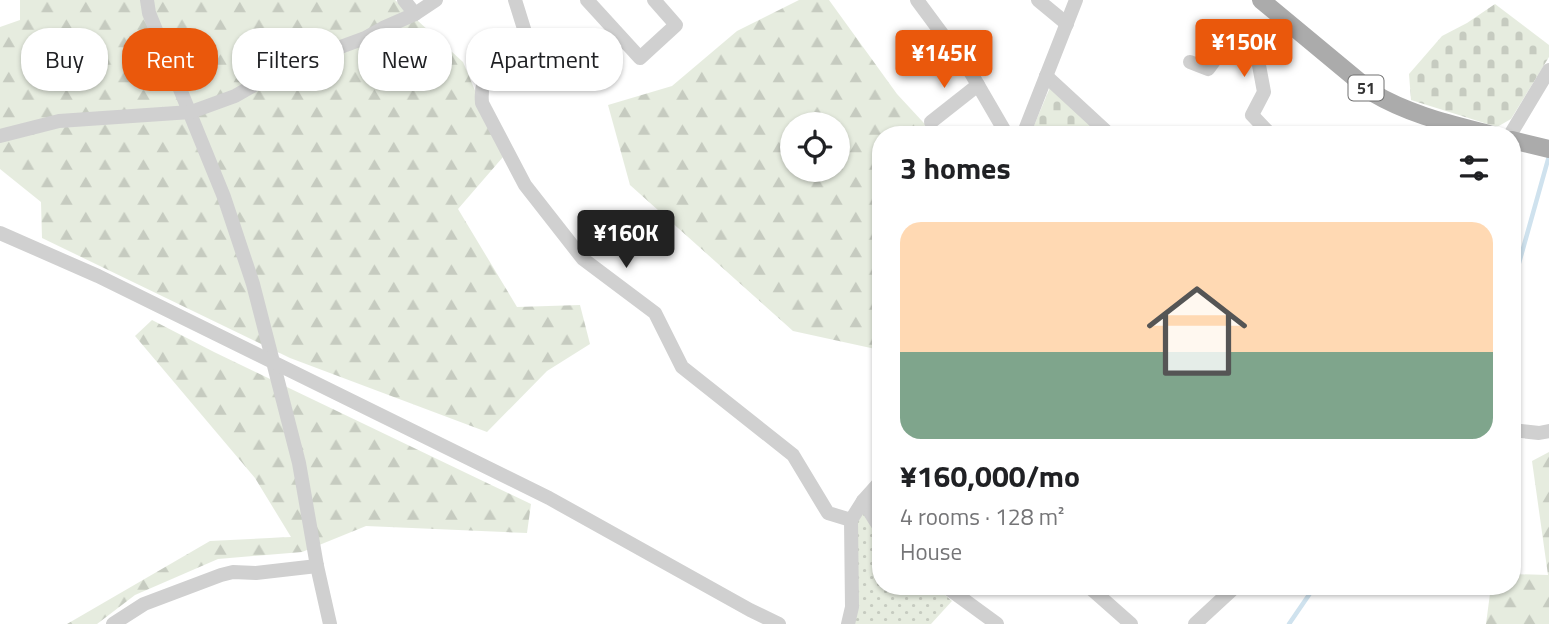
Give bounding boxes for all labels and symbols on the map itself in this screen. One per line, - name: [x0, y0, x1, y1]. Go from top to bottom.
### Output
- pin: ¥150K: [1195, 20, 1293, 79]
- pin: ¥145K: [895, 31, 993, 90]
- road number: 51: [1348, 76, 1384, 100]
- pin: ¥160K: [577, 210, 675, 270]

